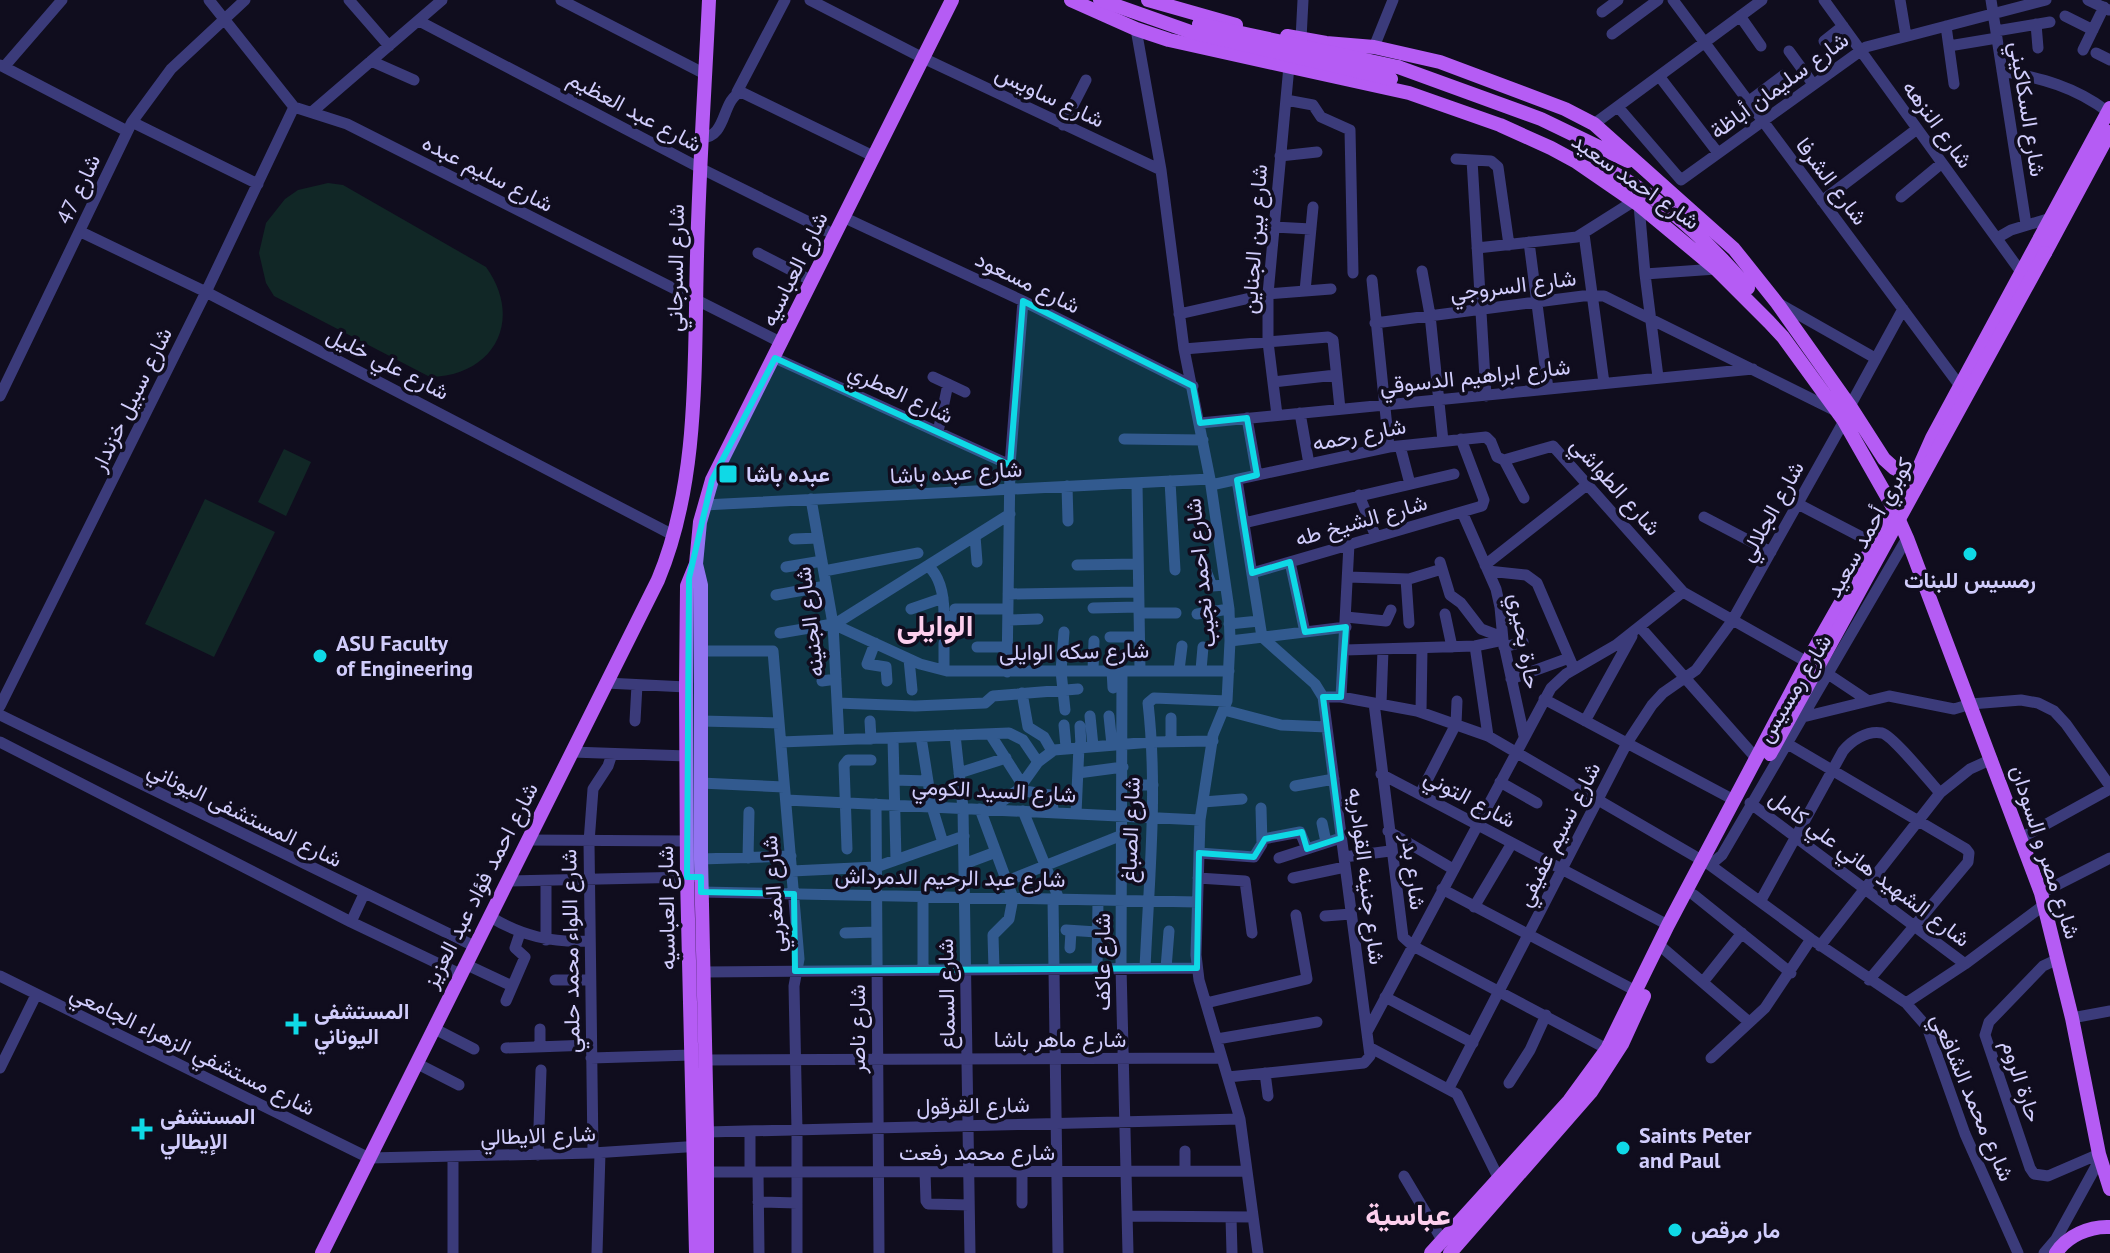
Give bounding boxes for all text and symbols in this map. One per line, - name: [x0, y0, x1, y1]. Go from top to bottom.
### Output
- street label: شارع سليمان أباظة: [1704, 25, 1854, 146]
- street label: شارع السكاكيني: [1999, 39, 2053, 179]
- street label: شارع ساويس: [991, 59, 1109, 134]
- street label: شارع عبد العظيم: [563, 64, 707, 159]
- street label: شارع النزهه: [1896, 74, 1979, 174]
- street label: شارع احمد سعيد: [1566, 127, 1705, 236]
- street label: شارع سليم عبده: [417, 128, 558, 219]
- street label: شارع الشرفا: [1789, 131, 1874, 231]
- street label: شارع 47: [50, 150, 107, 229]
- street label: شارع بين الجناين: [1235, 163, 1274, 315]
- street label: شارع السرجاني: [660, 204, 695, 332]
- street label: شارع العباسيه: [754, 207, 835, 331]
- street label: شارع مسعود: [970, 245, 1085, 320]
- street label: شارع السروجي: [1448, 263, 1578, 312]
- street label: شارع علي خليل: [320, 320, 454, 410]
- street label: شارع سبيل خزندار: [84, 322, 179, 477]
- street label: شارع ابراهيم الدسوقي: [1378, 352, 1572, 405]
- street label: شارع العطري: [842, 356, 958, 434]
- street label: شارع رحمه: [1310, 411, 1408, 458]
- street label: شارع الطواشي: [1561, 431, 1668, 544]
- street label: كوبري أحمد سعيد: [1819, 452, 1923, 604]
- street label: شارع عبده باشا: [889, 455, 1023, 490]
- street label: شارع الجلالي: [1732, 456, 1814, 569]
- place label: عبده باشا: [746, 460, 830, 488]
- marker: عبده باشا: [717, 463, 739, 485]
- street label: شارع الشيخ طه: [1292, 488, 1431, 553]
- street label: شارع احمد نجيب: [1178, 497, 1223, 649]
- marker: رمسيس للبنات: [1961, 545, 1979, 563]
- street label: شارع الجنينه: [788, 565, 831, 679]
- place label: رمسيس للبنات: [1904, 566, 2036, 594]
- street label: حارة بحيري: [1498, 591, 1547, 692]
- district label: الوايلى: [896, 605, 974, 644]
- place label: ASU Faculty of Engineering: [336, 629, 473, 682]
- street label: شارع رمسيس: [1751, 629, 1838, 748]
- street label: شارع سكه الوايلى: [999, 636, 1149, 667]
- marker: ASU Faculty of Engineering: [311, 647, 329, 665]
- street label: شارع المستشفى اليوناني: [141, 755, 347, 878]
- street label: شارع نسيم عفيفي: [1510, 757, 1611, 913]
- street label: شارع التوني: [1417, 762, 1521, 838]
- street label: شارع مصر و السودان: [2004, 762, 2087, 943]
- street label: شارع السيد الكومي: [911, 772, 1077, 813]
- street label: شارع الصباغ: [1114, 776, 1147, 884]
- street label: شارع احمد فؤاد عبد العزيز: [416, 778, 545, 994]
- street label: شارع الشهيد هاني علي كامل: [1761, 783, 1976, 957]
- street label: شارع جنينه القوادريه: [1341, 786, 1392, 966]
- street label: شارع بدر: [1394, 832, 1433, 911]
- street label: شارع المغربي: [755, 834, 796, 954]
- street label: شارع العباسيه: [651, 846, 682, 970]
- street label: شارع اللواء محمد حلمي: [554, 849, 591, 1053]
- street label: شارع عبد الرحيم الدمرداش: [834, 861, 1066, 894]
- street label: شارع عاكف: [1088, 913, 1117, 1011]
- street label: شارع السماع: [931, 938, 962, 1050]
- street label: شارع مستشفي الزهراء الجامعي: [64, 978, 320, 1126]
- street label: شارع ناصر: [843, 984, 872, 1075]
- place label: المستشفى اليوناني: [314, 997, 409, 1055]
- street label: شارع محمد الشافعي: [1920, 1009, 2021, 1187]
- marker: المستشفى اليوناني: [285, 1013, 307, 1035]
- street label: شارع ماهر باشا: [994, 1025, 1126, 1054]
- street label: حارة الروم: [1995, 1036, 2048, 1126]
- street label: شارع القرقول: [916, 1090, 1030, 1121]
- place label: المستشفى الإيطالي: [160, 1102, 255, 1160]
- marker: المستشفى الإيطالي: [131, 1118, 153, 1140]
- street label: شارع الايطالي: [480, 1119, 597, 1156]
- place label: Saints Peter and Paul: [1639, 1121, 1752, 1174]
- street label: شارع محمد رفعت: [899, 1138, 1055, 1167]
- marker: Saints Peter and Paul: [1614, 1139, 1632, 1157]
- district label: عباسية: [1365, 1194, 1451, 1233]
- place label: مار مرقص: [1691, 1216, 1780, 1244]
- marker: مار مرقص: [1666, 1221, 1684, 1239]

